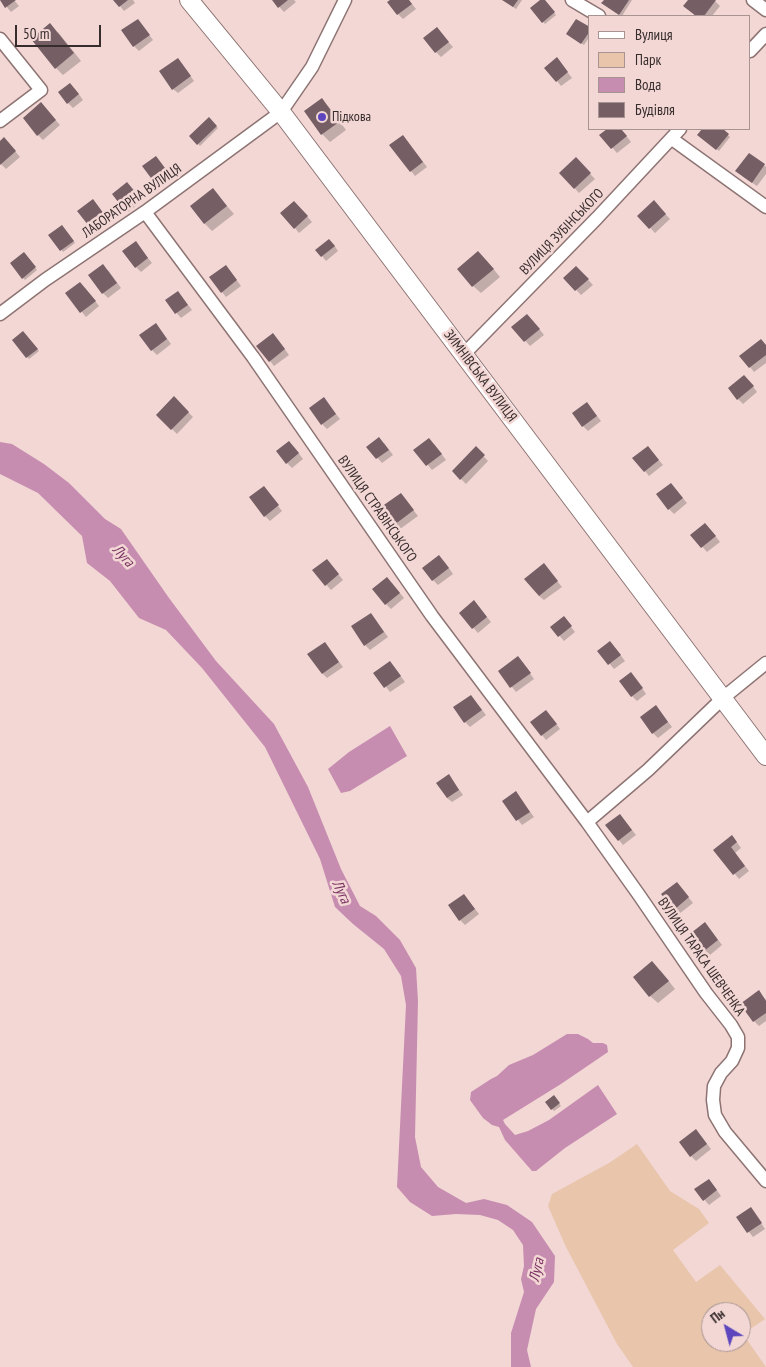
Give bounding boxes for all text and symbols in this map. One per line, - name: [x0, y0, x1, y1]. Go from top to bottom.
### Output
- scale bar: [18, 15, 104, 47]
- legend: [588, 15, 751, 130]
- text: 50 m: [23, 24, 49, 43]
- text: Вулиця: [635, 25, 673, 44]
- text: Парк: [635, 50, 661, 69]
- text: Вода: [635, 75, 661, 94]
- text: Будівля: [635, 100, 675, 119]
- place label: Підкова: [332, 109, 371, 125]
- marker: Підкова: [316, 111, 328, 123]
- street label: ЛАБОРАТОРНА ВУЛИЦЯ: [79, 160, 185, 242]
- street label: ВУЛИЦЯ ЗУБІНСЬКОГО: [517, 185, 607, 279]
- street label: ЗИМНІВСЬКА ВУЛИЦЯ: [440, 327, 520, 425]
- street label: ВУЛИЦЯ СТРАВІНСЬКОГО: [334, 453, 420, 565]
- water label: Луга: [108, 541, 138, 571]
- water label: Луга: [328, 877, 354, 907]
- street label: ВУЛИЦЯ ТАРАСА ШЕВЧЕНКА: [654, 895, 748, 1019]
- water label: Луга: [526, 1256, 548, 1284]
- north arrow: [701, 1302, 751, 1352]
- text: Пн: [707, 1305, 728, 1327]

